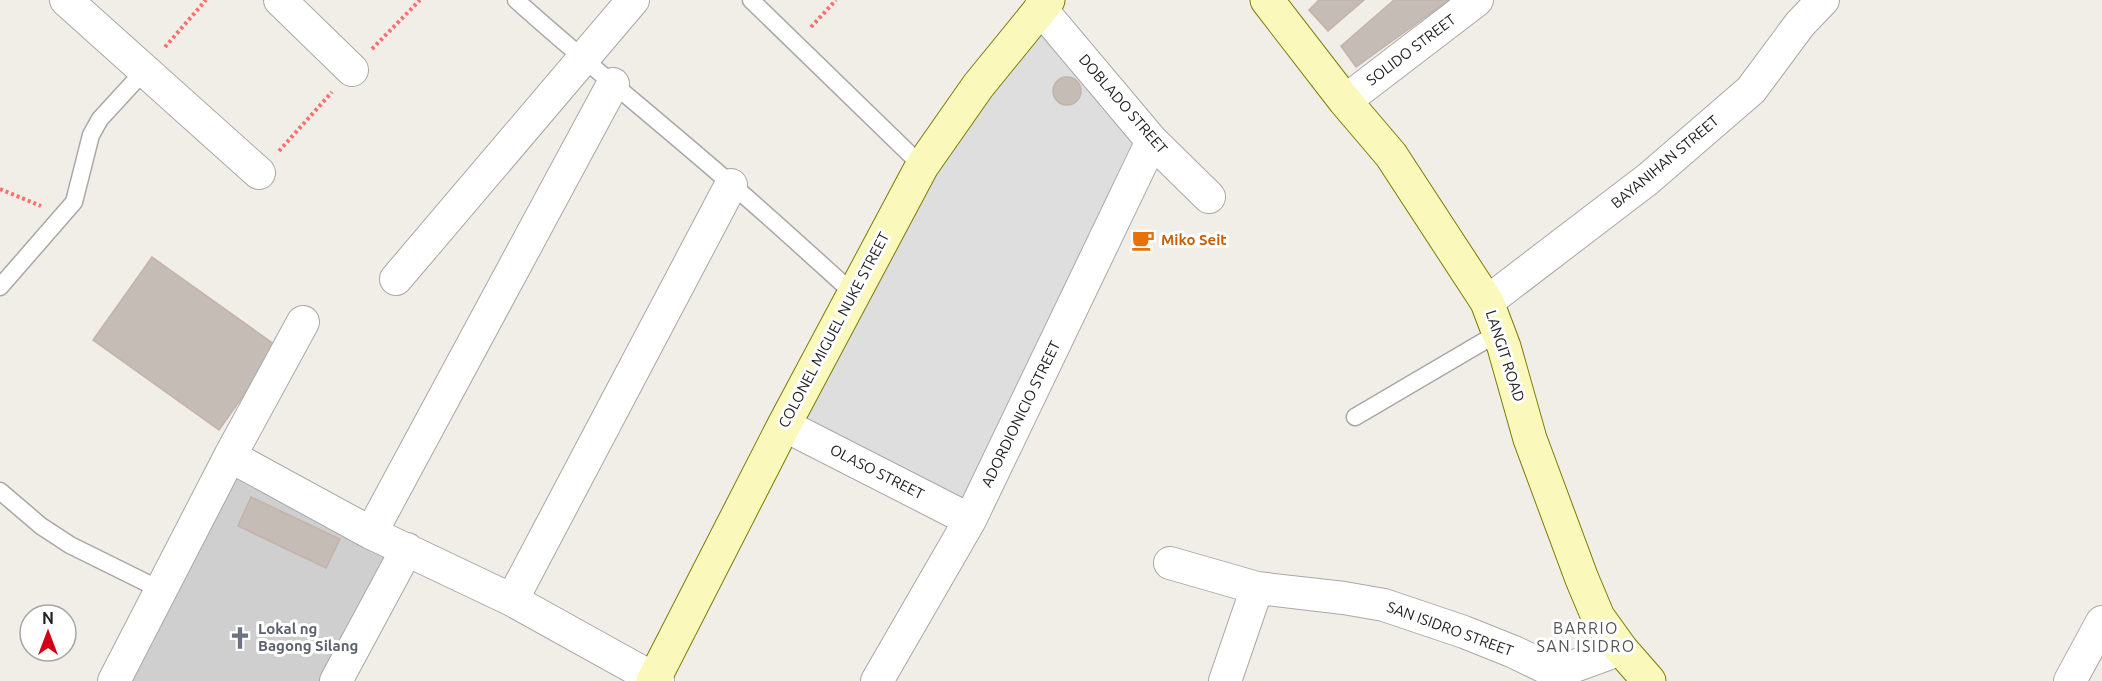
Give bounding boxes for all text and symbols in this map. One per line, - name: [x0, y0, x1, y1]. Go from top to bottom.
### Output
- street label: SOLIDO STREET: [1363, 10, 1459, 89]
- street label: DOBLADO STREET: [1076, 51, 1172, 157]
- street label: BAYANIHAN STREET: [1607, 111, 1722, 212]
- cafe icon: Miko Seit: [1130, 227, 1156, 253]
- street label: COLONEL MIGUEL NUKE STREET: [775, 229, 893, 430]
- place label: Miko Seit: [1161, 231, 1227, 248]
- street label: LANGIT ROAD: [1483, 308, 1528, 404]
- street label: ADORDIONICIO STREET: [978, 337, 1064, 490]
- street label: OLASO STREET: [827, 441, 928, 503]
- street label: SAN ISIDRO STREET: [1385, 598, 1516, 659]
- north arrow: [18, 603, 78, 663]
- text: N: [42, 609, 54, 627]
- district label: BARRIO SAN ISIDRO: [1536, 619, 1636, 655]
- place label: Lokal ng Bagong Silang: [258, 620, 358, 654]
- church icon: Lokal ng Bagong Silang: [227, 625, 253, 651]

